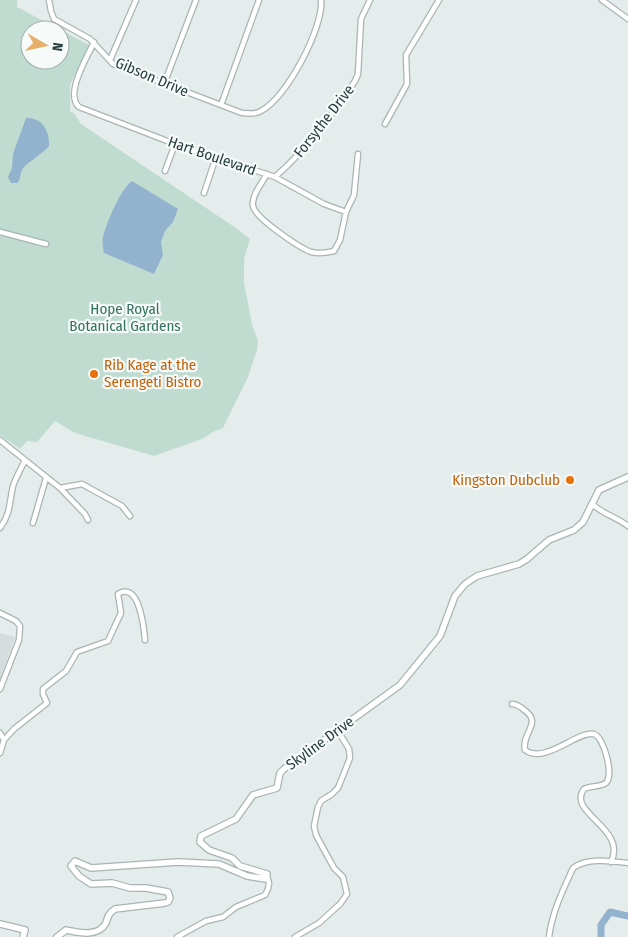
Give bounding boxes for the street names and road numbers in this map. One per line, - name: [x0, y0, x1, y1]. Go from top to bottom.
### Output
- street label: Gibson Drive: [113, 54, 191, 100]
- street label: Forsythe Drive: [290, 81, 358, 161]
- street label: Hart Boulevard: [166, 133, 258, 179]
- street label: Skyline Drive: [283, 712, 357, 774]

